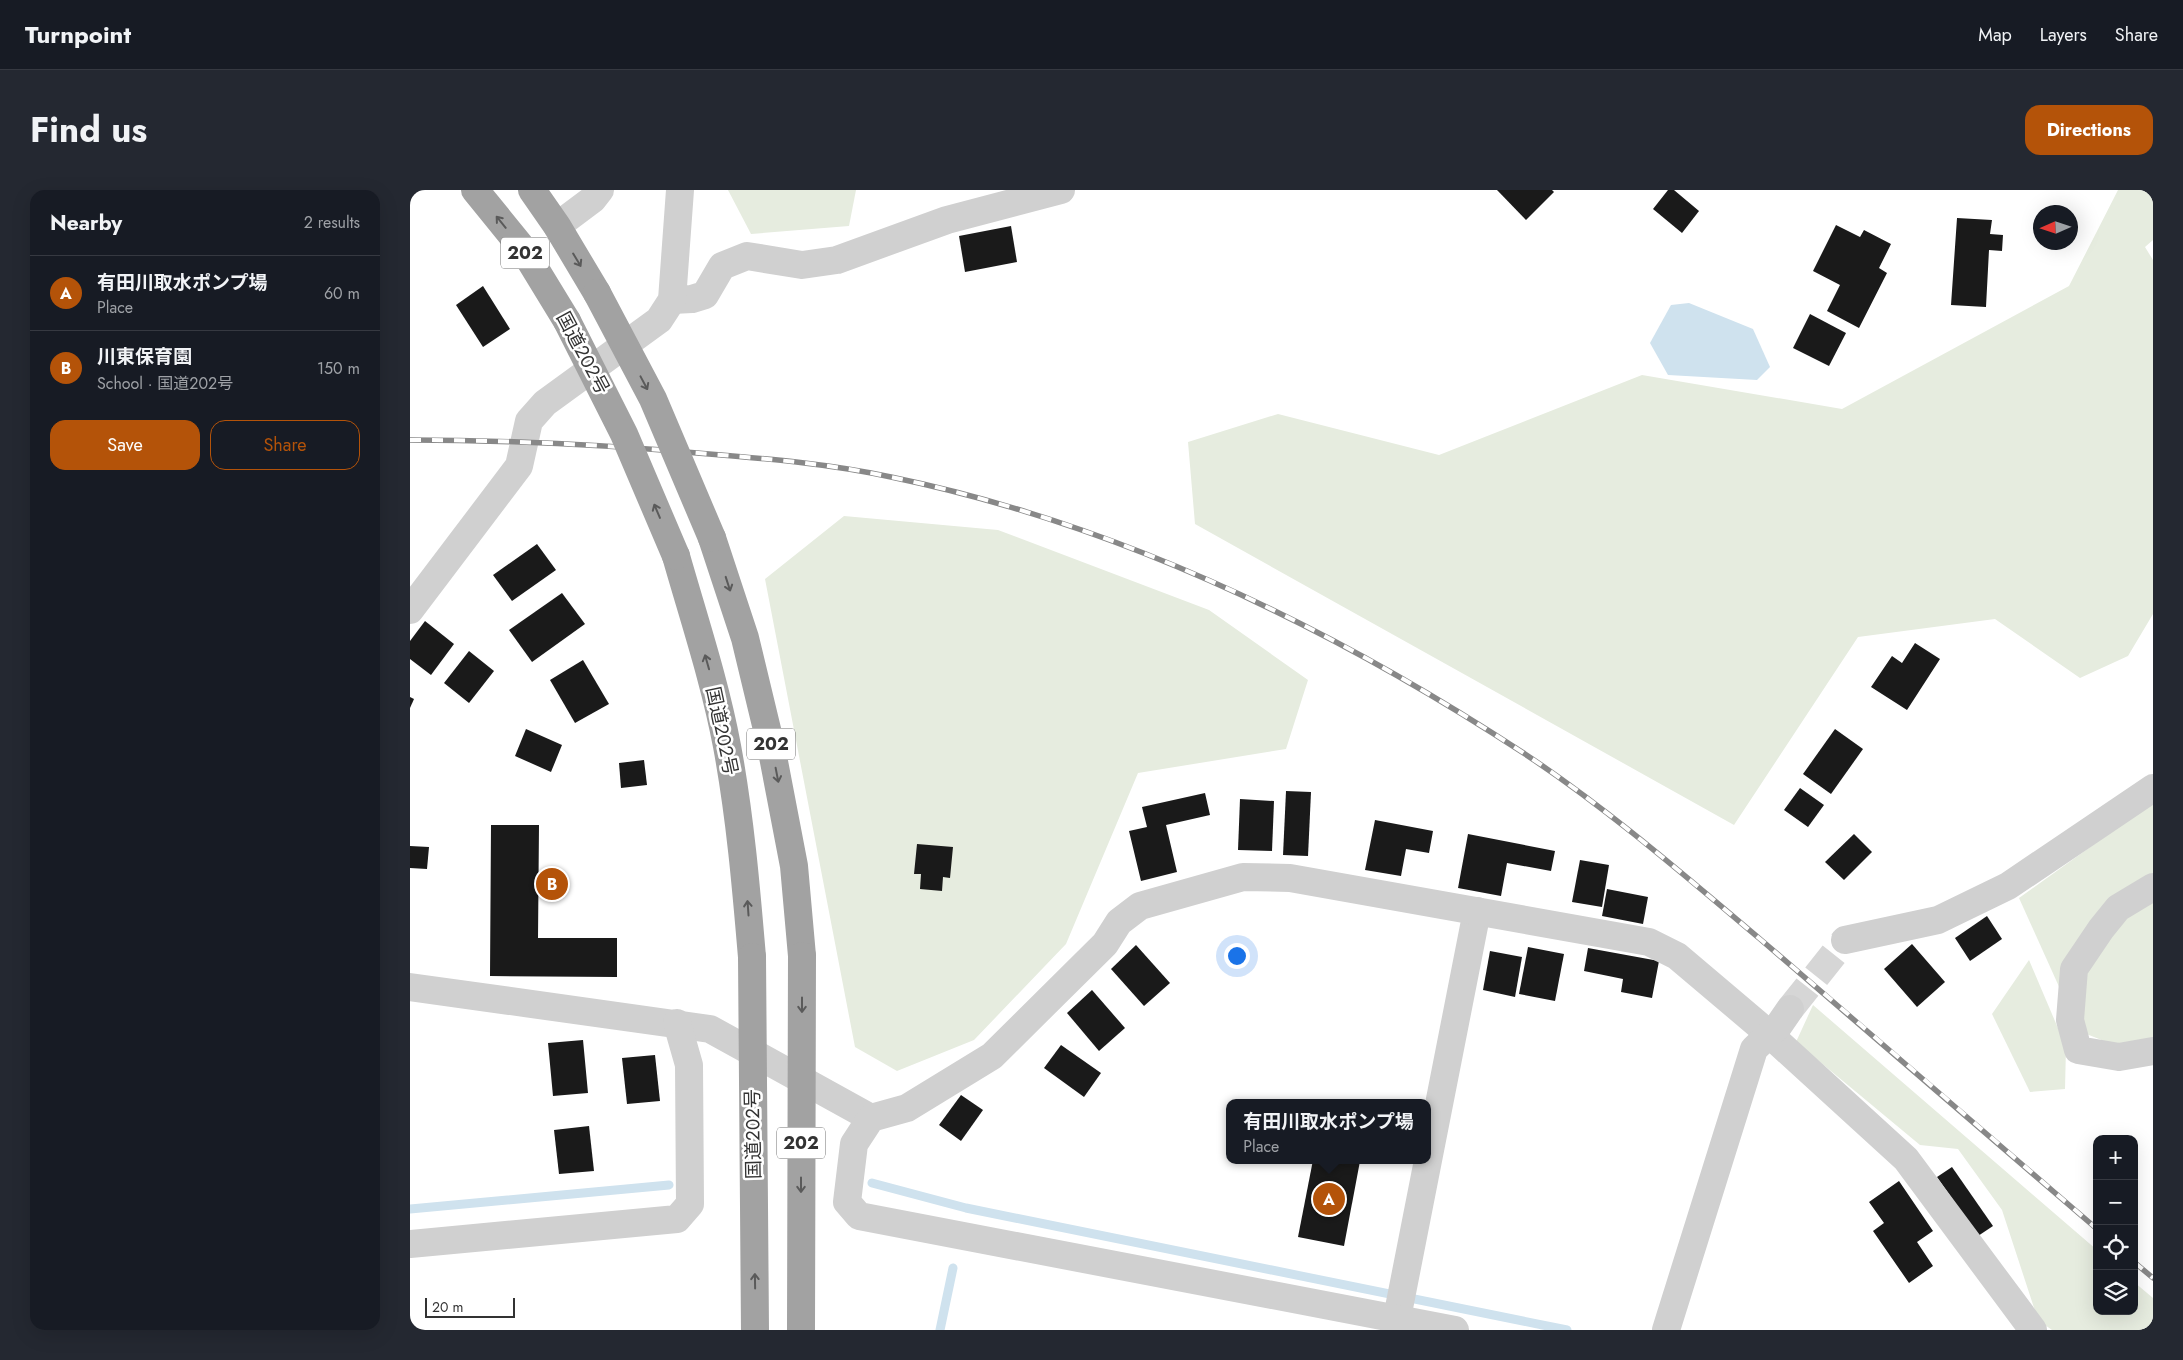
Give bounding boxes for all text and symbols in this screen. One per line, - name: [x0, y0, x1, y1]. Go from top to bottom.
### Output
- text: Turnpoint: [25, 17, 131, 52]
- text: Map: [1978, 22, 2012, 48]
- text: Layers: [2040, 22, 2087, 48]
- text: Share: [2115, 22, 2158, 48]
- text: Find us: [30, 105, 147, 155]
- button: Directions: [2025, 105, 2153, 155]
- north arrow: [2033, 205, 2078, 250]
- text: Nearby: [50, 208, 122, 238]
- text: 2 results: [304, 211, 360, 234]
- one-way arrow: [496, 216, 507, 229]
- road number: 202: [501, 238, 549, 268]
- one-way arrow: [572, 253, 582, 267]
- text: 有田川取水ポンプ場: [97, 269, 267, 296]
- text: A: [60, 282, 72, 305]
- text: 60 m: [324, 282, 360, 305]
- text: Place: [97, 296, 133, 319]
- street label: 国道202号: [550, 307, 616, 399]
- text: 川東保育園: [97, 343, 192, 370]
- text: B: [61, 357, 71, 380]
- text: 150 m: [317, 357, 360, 380]
- text: School · 国道202号: [97, 372, 233, 395]
- one-way arrow: [639, 375, 649, 390]
- button: Save: [50, 420, 200, 470]
- button: Share: [210, 420, 360, 470]
- one-way arrow: [651, 504, 661, 519]
- one-way arrow: [723, 576, 733, 592]
- one-way arrow: [701, 655, 711, 671]
- street label: 国道202号: [699, 684, 745, 778]
- road number: 202: [747, 728, 795, 760]
- one-way arrow: [772, 767, 782, 783]
- pin: B: [536, 865, 568, 903]
- one-way arrow: [743, 901, 753, 917]
- your location: [1224, 943, 1250, 969]
- one-way arrow: [797, 996, 807, 1012]
- street label: 国道202号: [739, 1089, 767, 1179]
- popup: [1226, 1099, 1431, 1164]
- text: 有田川取水ポンプ場: [1243, 1108, 1414, 1135]
- road number: 202: [777, 1128, 825, 1158]
- text: Place: [1243, 1135, 1279, 1158]
- map controls: [2093, 1135, 2138, 1315]
- button: +: [2093, 1135, 2138, 1180]
- one-way arrow: [796, 1176, 806, 1192]
- pin: A: [1313, 1180, 1345, 1218]
- button: −: [2093, 1180, 2138, 1225]
- button: locate: [2093, 1225, 2138, 1270]
- button: layers: [2093, 1270, 2138, 1315]
- one-way arrow: [750, 1274, 760, 1290]
- scale bar: [425, 1295, 515, 1318]
- text: 20 m: [432, 1297, 464, 1317]

